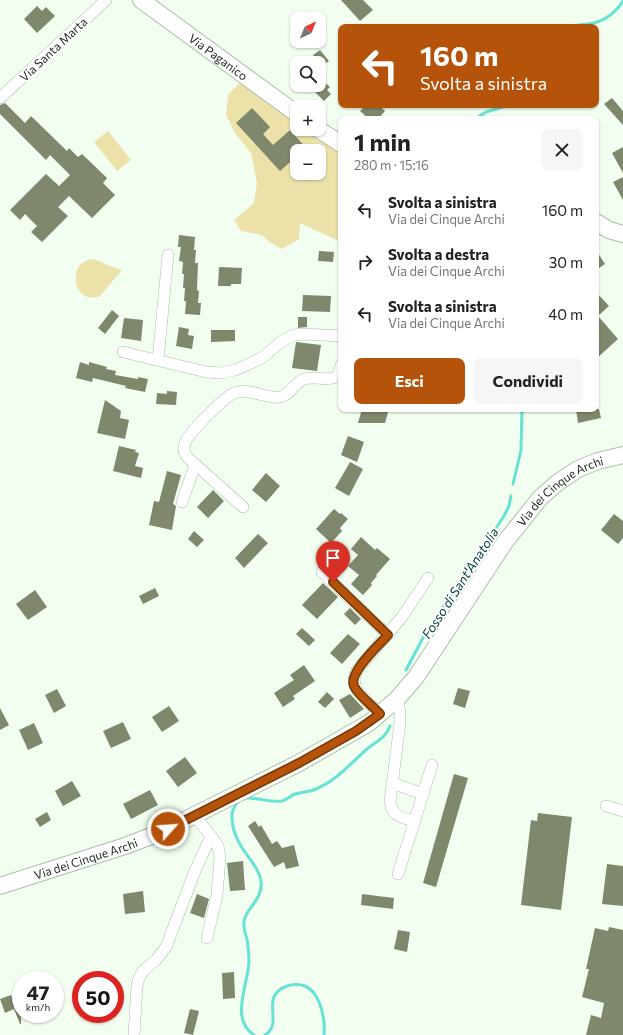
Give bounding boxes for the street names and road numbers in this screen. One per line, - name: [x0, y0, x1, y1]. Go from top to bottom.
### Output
- street label: Via Santa Marta: [16, 14, 90, 84]
- street label: Via Paganico: [186, 30, 251, 83]
- street label: Via dei Cinque Archi: [514, 453, 604, 529]
- street label: Via dei Cinque Archi: [32, 835, 139, 882]

